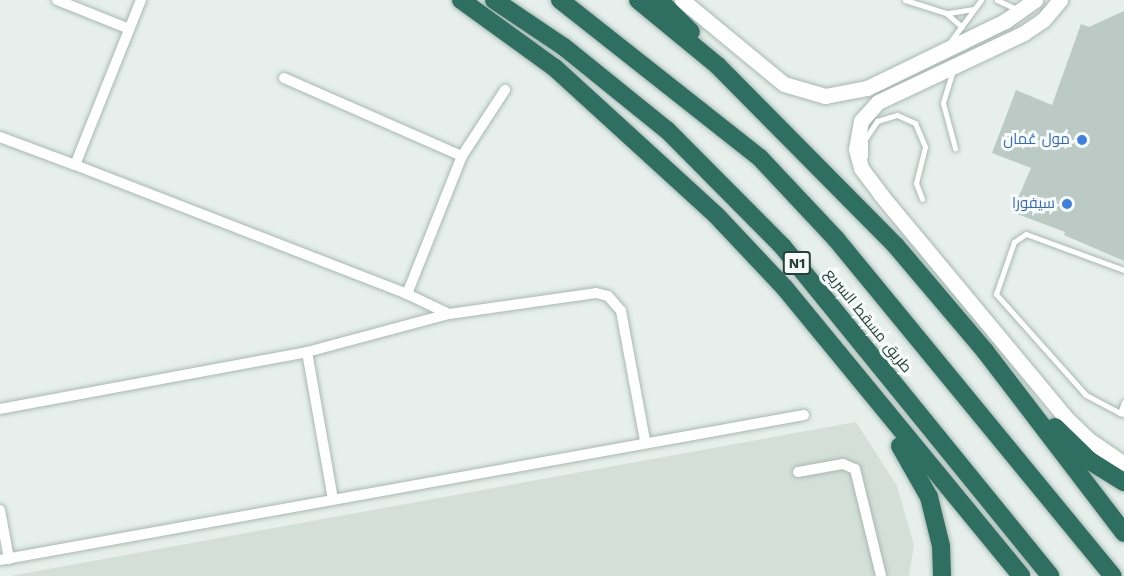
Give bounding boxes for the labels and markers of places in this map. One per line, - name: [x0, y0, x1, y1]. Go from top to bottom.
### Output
- place label: مول عُمان: [1003, 131, 1070, 149]
- marker: مول عُمان: [1075, 133, 1089, 147]
- place label: سيفورا: [1012, 195, 1055, 213]
- marker: سيفورا: [1060, 197, 1074, 211]

